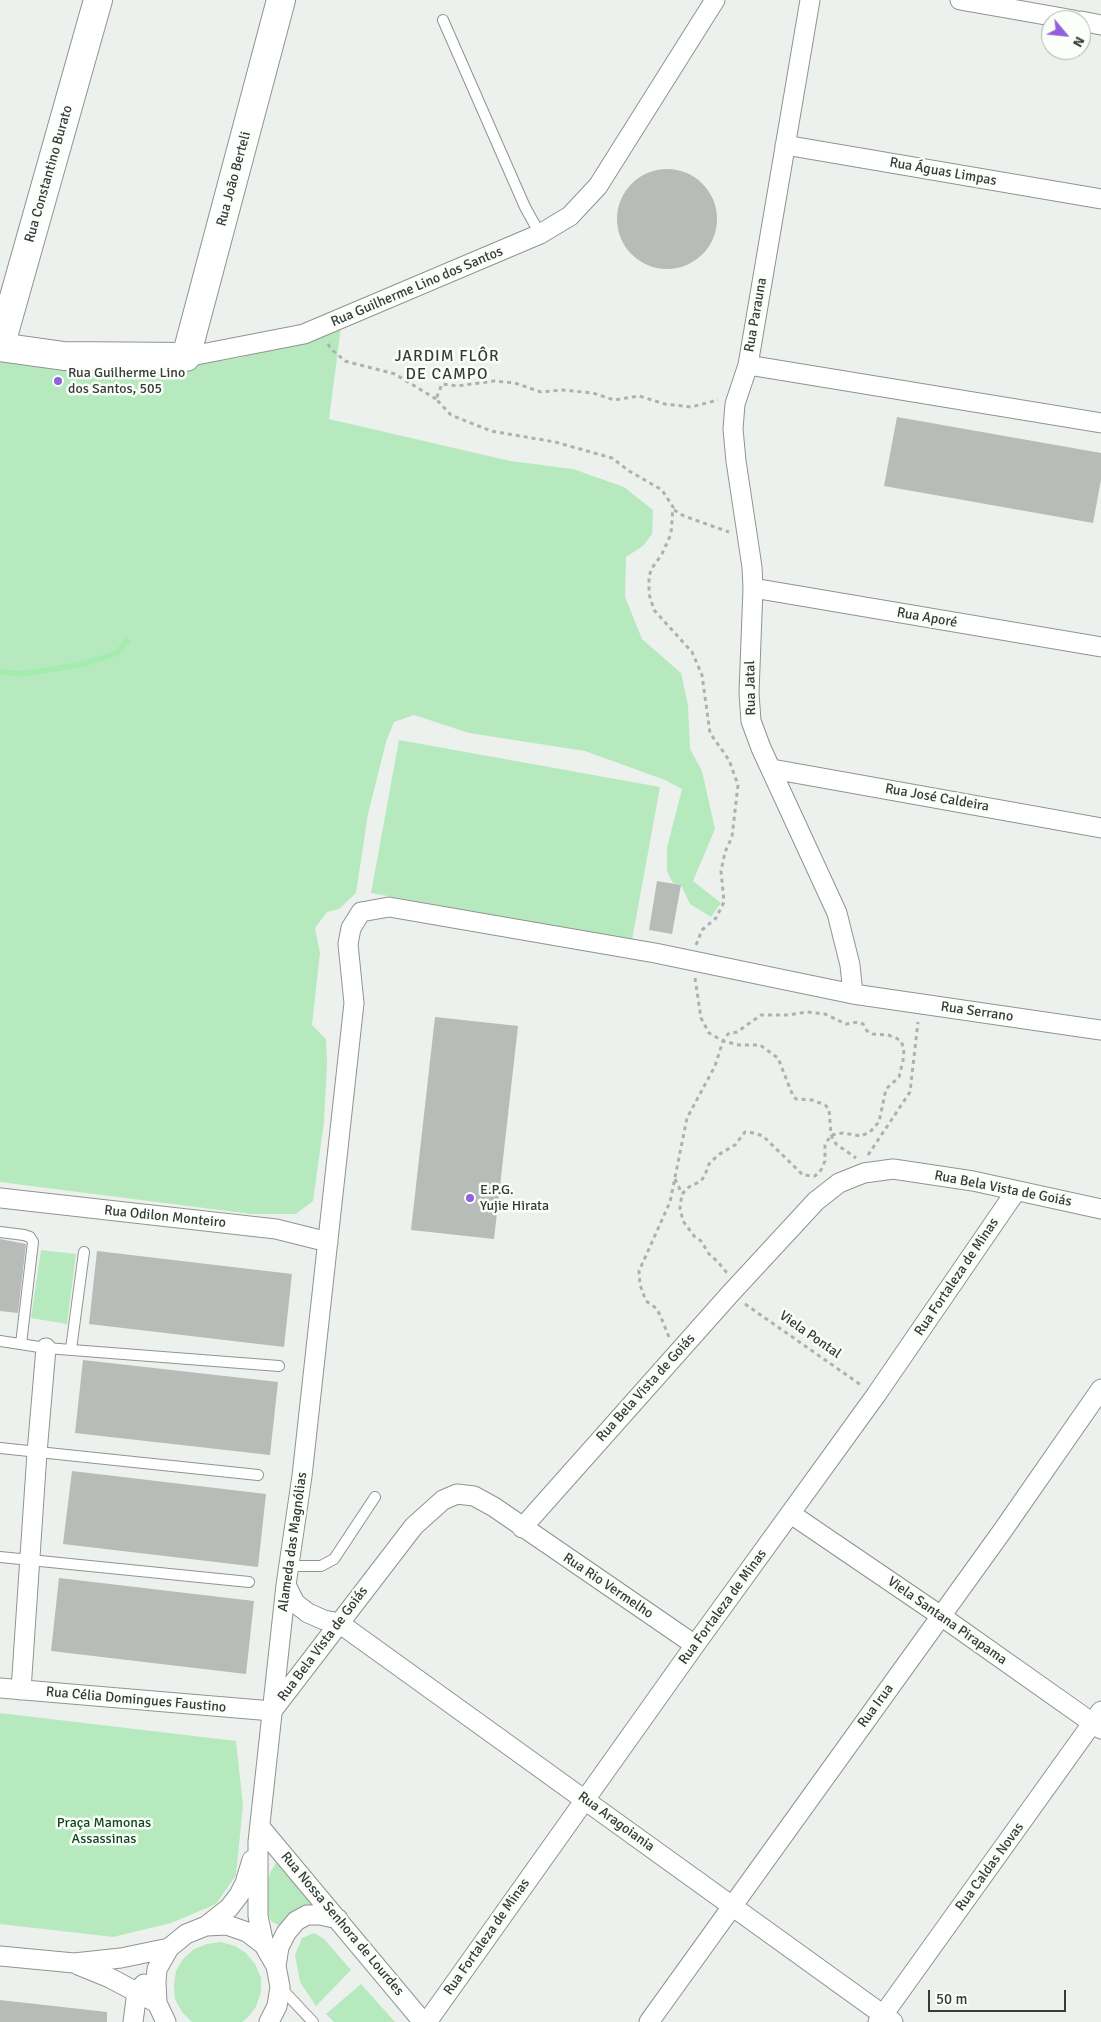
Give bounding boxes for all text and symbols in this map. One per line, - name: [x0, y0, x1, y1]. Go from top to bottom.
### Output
- north arrow: [1041, 10, 1091, 60]
- text: N: [1069, 34, 1089, 50]
- street label: Rua Constantino Burato: [21, 103, 77, 245]
- street label: Rua João Berteli: [213, 130, 255, 228]
- street label: Rua Águas Limpas: [888, 154, 998, 190]
- street label: Rua Guilherme Lino dos Santos: [329, 243, 505, 331]
- street label: Rua Parauna: [741, 277, 771, 353]
- district label: JARDIM FLÔR DE CAMPO: [393, 347, 501, 385]
- place label: Rua Guilherme Lino dos Santos, 505: [68, 365, 185, 398]
- marker: Rua Guilherme Lino dos Santos, 505: [52, 375, 64, 387]
- street label: Rua Aporé: [895, 604, 959, 632]
- street label: Rua Jatal: [742, 660, 760, 716]
- street label: Rua José Caldeira: [884, 781, 990, 815]
- street label: Rua Serrano: [940, 999, 1014, 1025]
- street label: Rua Bela Vista de Goiás: [933, 1167, 1073, 1211]
- place label: E.P.G. Yujie Hirata: [480, 1182, 549, 1214]
- marker: E.P.G. Yujie Hirata: [464, 1192, 476, 1204]
- street label: Rua Odilon Monteiro: [103, 1202, 227, 1232]
- street label: Rua Fortaleza de Minas: [911, 1215, 1003, 1339]
- street label: Viela Pontal: [776, 1308, 844, 1362]
- street label: Rua Bela Vista de Goiás: [593, 1331, 699, 1445]
- street label: Alameda das Magnólias: [275, 1471, 311, 1613]
- street label: Rua Fortaleza de Minas: [676, 1546, 770, 1668]
- street label: Rua Rio Vermelho: [560, 1550, 656, 1622]
- street label: Viela Santana Pirapama: [884, 1573, 1010, 1669]
- street label: Rua Bela Vista de Goiás: [274, 1583, 372, 1705]
- street label: Rua Irua: [855, 1681, 897, 1731]
- street label: Rua Célia Domingues Faustino: [45, 1684, 227, 1716]
- street label: Rua Aragoiania: [574, 1789, 658, 1855]
- park label: Praça Mamonas Assassinas: [57, 1815, 151, 1848]
- street label: Rua Caldas Novas: [952, 1819, 1028, 1915]
- street label: Rua Nossa Senhora de Lourdes: [277, 1849, 407, 1999]
- street label: Rua Fortaleza de Minas: [440, 1875, 534, 1999]
- scale bar: [931, 1980, 1068, 2012]
- text: 50 m: [936, 1990, 967, 2008]

